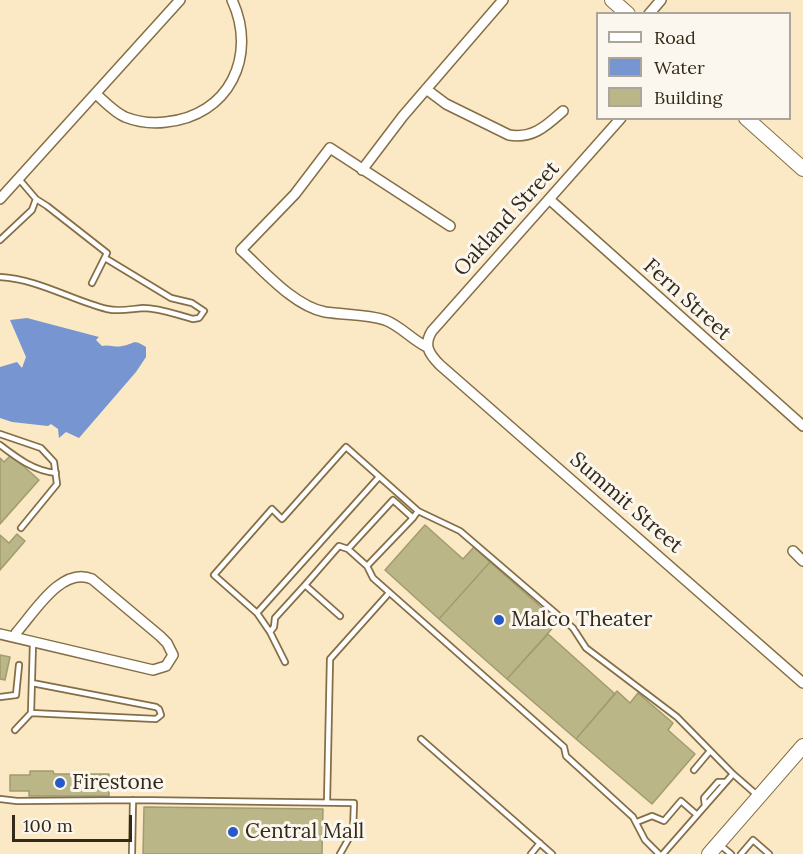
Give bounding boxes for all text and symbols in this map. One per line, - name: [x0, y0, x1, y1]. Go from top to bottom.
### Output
- legend: [596, 12, 791, 120]
- text: Road: [654, 26, 696, 49]
- text: Water: [654, 56, 705, 79]
- text: Building: [654, 86, 722, 109]
- street label: Oakland Street: [449, 156, 565, 282]
- street label: Fern Street: [638, 254, 736, 346]
- street label: Summit Street: [564, 447, 688, 559]
- place label: Malco Theater: [511, 607, 652, 633]
- marker: Malco Theater: [492, 613, 506, 627]
- place label: Firestone: [72, 770, 164, 796]
- marker: Firestone: [53, 776, 67, 790]
- scale bar: [15, 803, 135, 841]
- text: 100 m: [23, 814, 73, 837]
- place label: Central Mall: [245, 819, 364, 845]
- marker: Central Mall: [226, 825, 240, 839]

